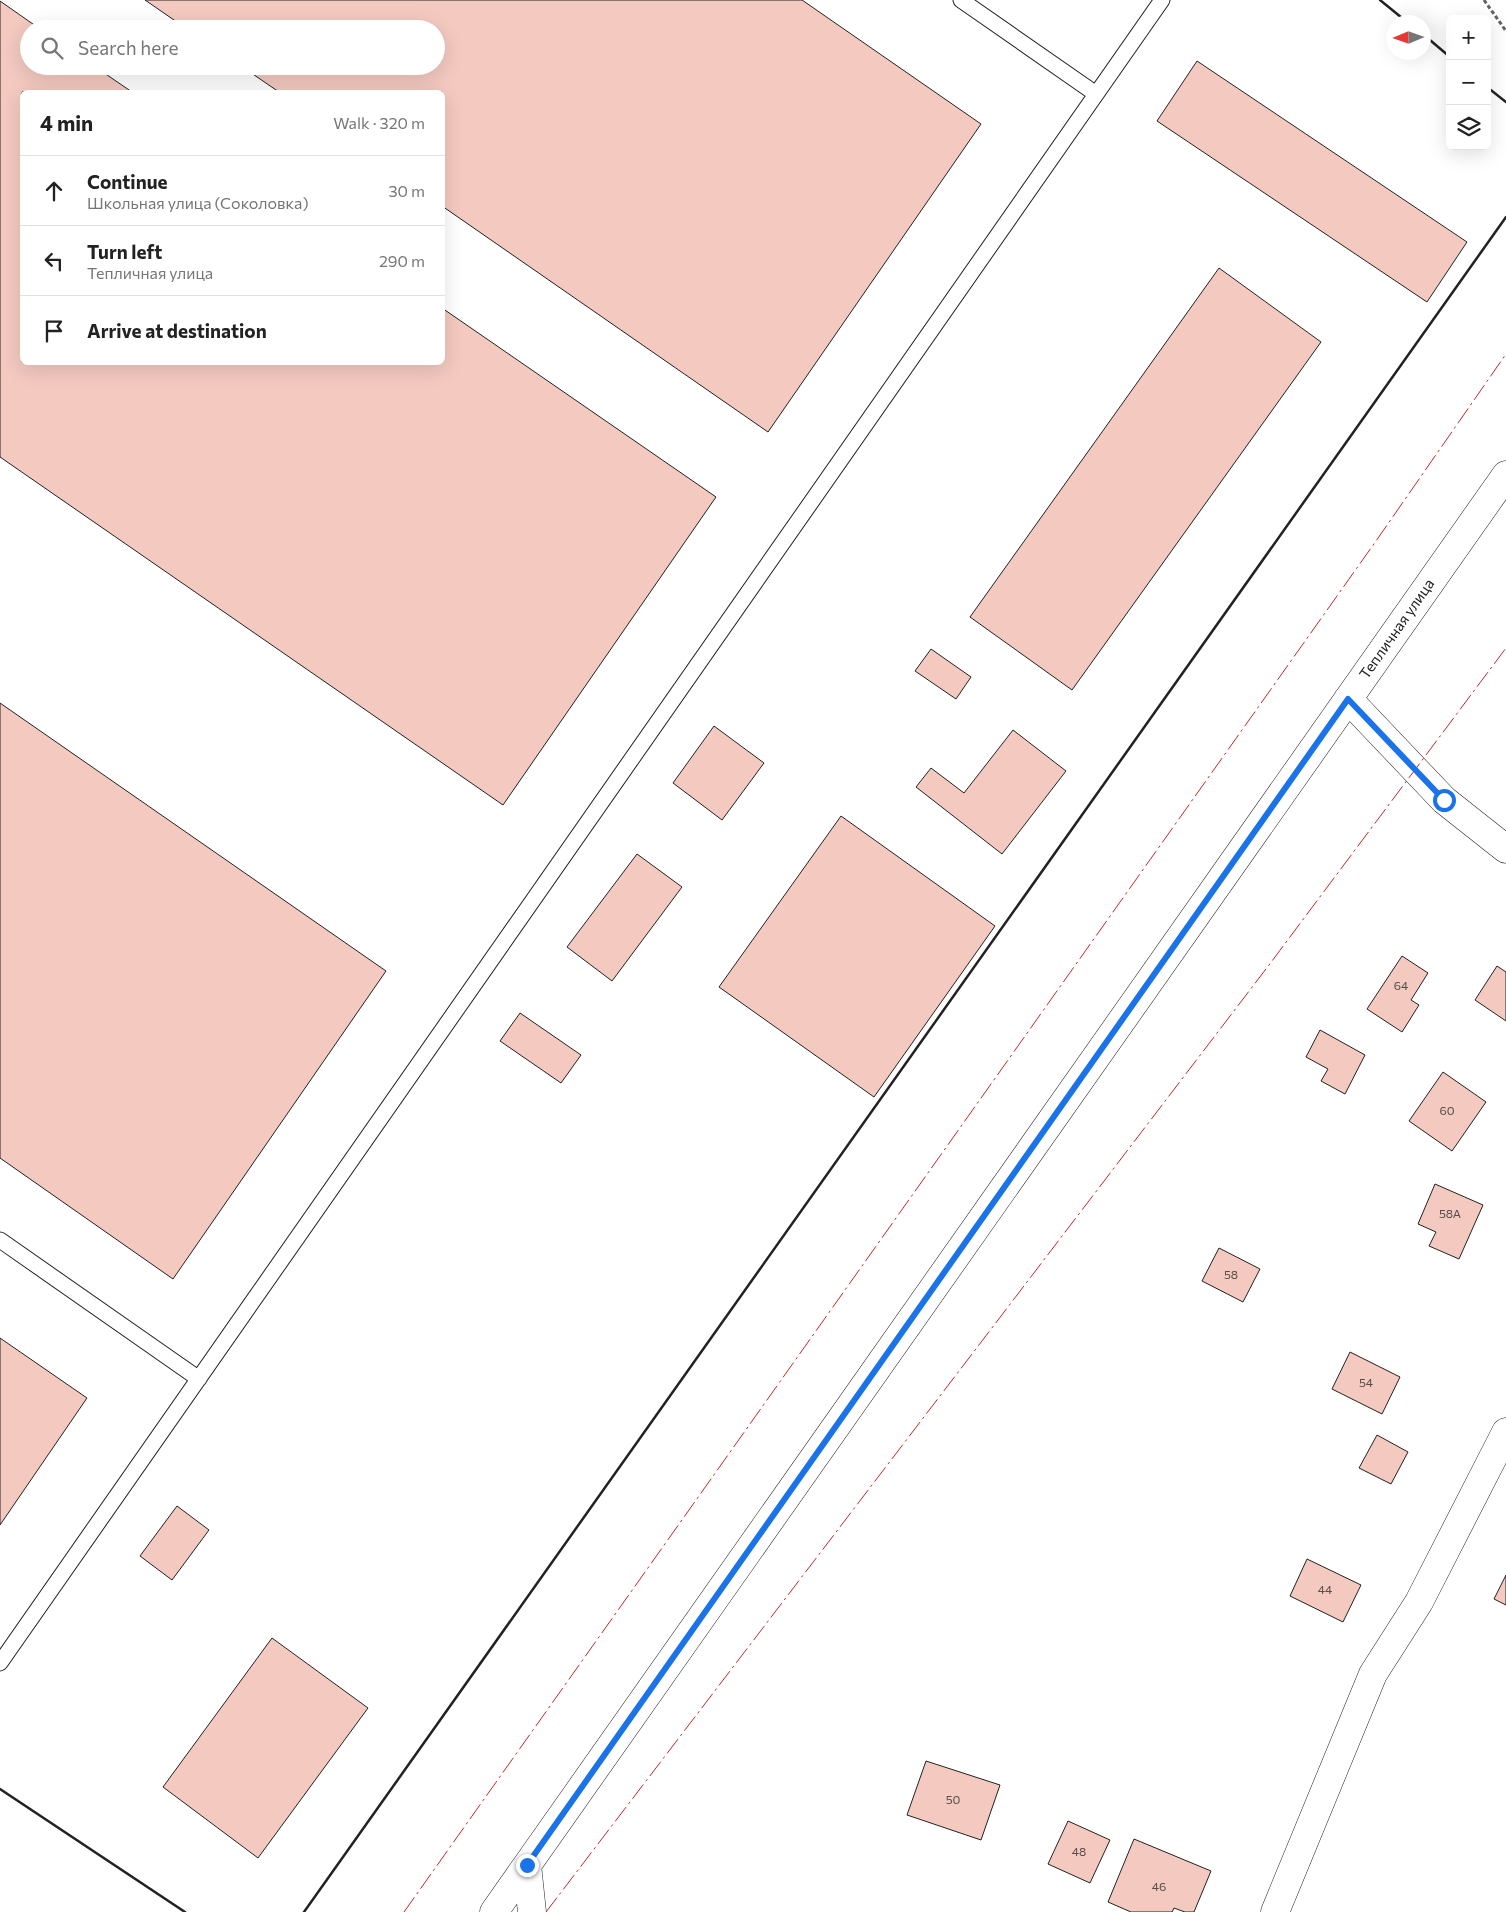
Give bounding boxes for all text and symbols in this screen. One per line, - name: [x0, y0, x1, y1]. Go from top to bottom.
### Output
- north arrow: [1386, 15, 1431, 60]
- map controls: [1446, 15, 1491, 150]
- button: +: [1446, 15, 1491, 60]
- search box: [20, 20, 445, 75]
- icon: search: [38, 34, 66, 62]
- text: Search here: [78, 36, 178, 59]
- button: −: [1446, 60, 1491, 105]
- button: layers: [1446, 105, 1491, 150]
- text: 4 min: [40, 110, 93, 135]
- text: Walk · 320 m: [333, 113, 425, 132]
- text: Continue: [87, 170, 167, 193]
- icon: ahead: [40, 177, 68, 205]
- text: 30 m: [388, 181, 425, 200]
- text: Школьная улица (Соколовка): [87, 193, 309, 212]
- text: Turn left: [87, 240, 162, 263]
- icon: left: [40, 247, 68, 275]
- text: 290 m: [379, 251, 425, 270]
- text: Тепличная улица: [87, 263, 213, 282]
- icon: arrive: [40, 317, 68, 345]
- text: Arrive at destination: [87, 319, 267, 342]
- street label: Тепличная улица: [1355, 575, 1437, 682]
- route start: [1433, 789, 1456, 812]
- house number: 64: [1394, 978, 1408, 992]
- house number: 60: [1439, 1103, 1455, 1117]
- house number: 58А: [1439, 1206, 1461, 1220]
- house number: 58: [1224, 1267, 1238, 1281]
- house number: 54: [1359, 1375, 1373, 1389]
- house number: 44: [1318, 1582, 1332, 1596]
- house number: 50: [946, 1792, 961, 1806]
- house number: 48: [1072, 1844, 1086, 1858]
- route end: [516, 1854, 539, 1877]
- house number: 46: [1152, 1879, 1166, 1893]

